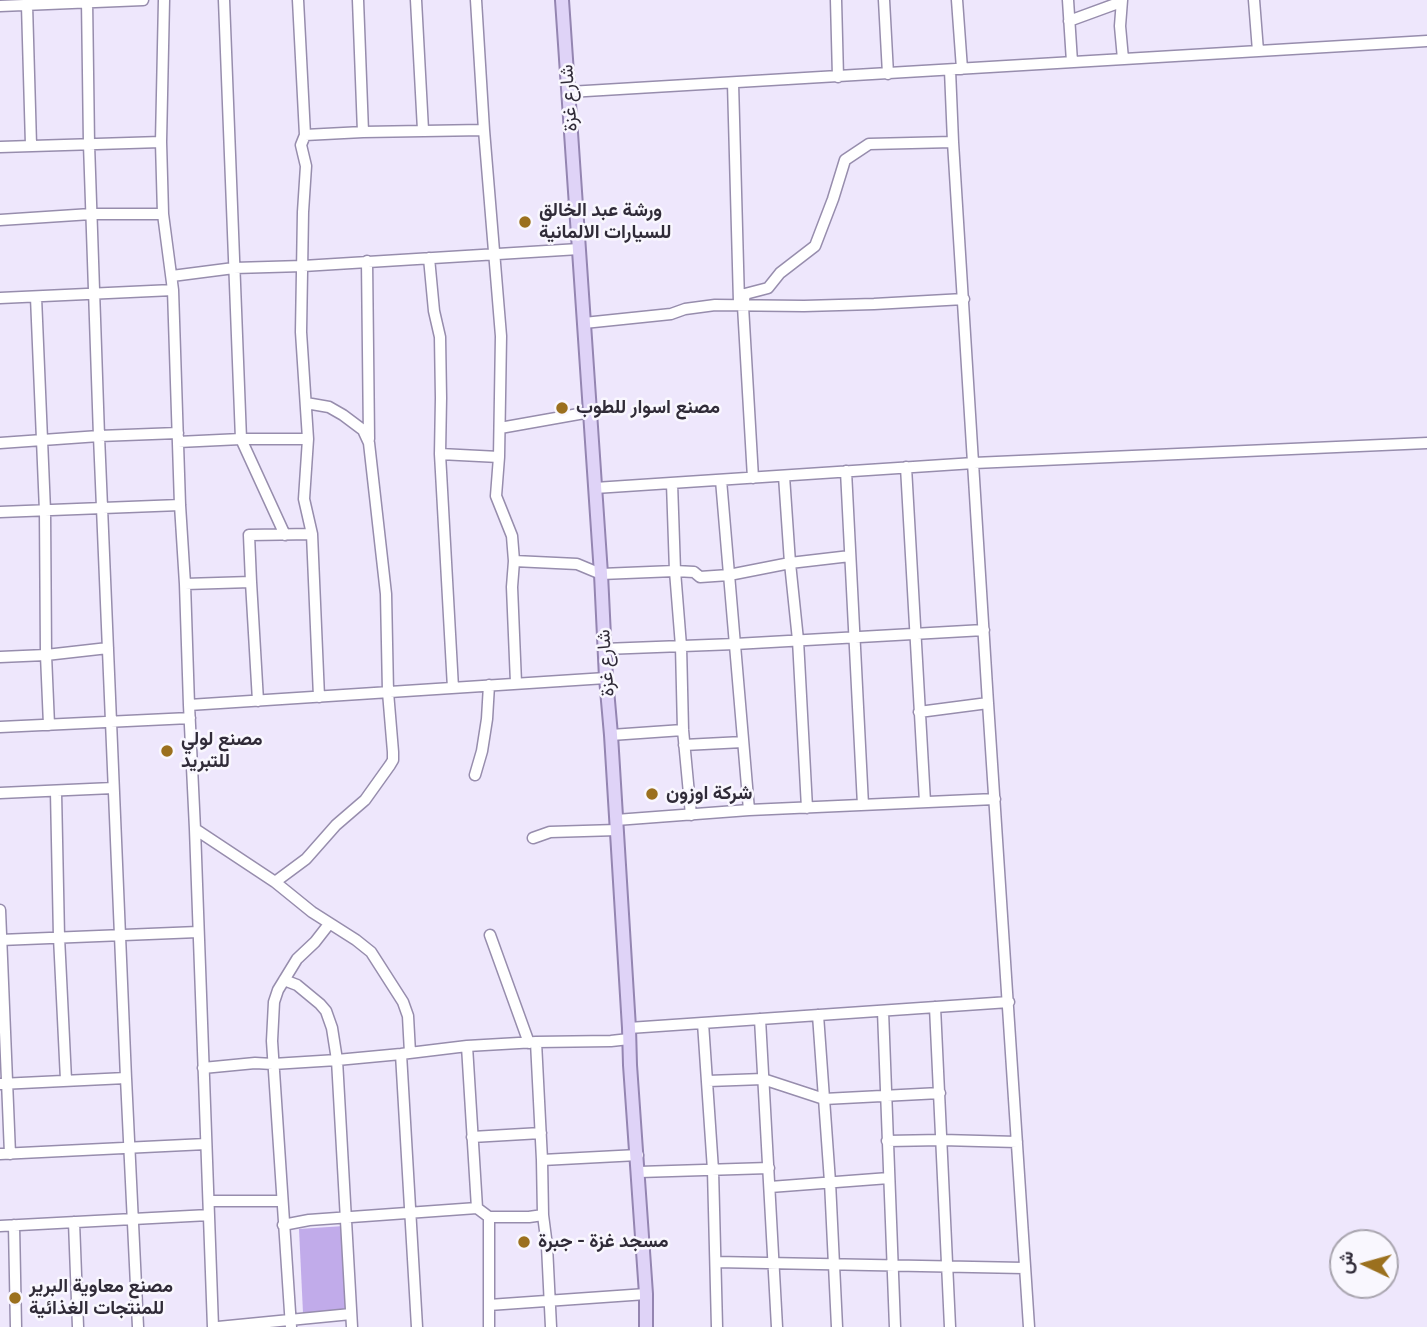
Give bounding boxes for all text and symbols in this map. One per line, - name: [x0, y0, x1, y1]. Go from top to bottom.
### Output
- street label: شارع غزة: [555, 64, 583, 132]
- place label: ورشة عبد الخالق للسيارات الالمانية: [539, 200, 671, 244]
- marker: ورشة عبد الخالق للسيارات الالمانية: [517, 214, 533, 230]
- place label: مصنع اسوار للطوب: [576, 397, 720, 419]
- marker: مصنع اسوار للطوب: [554, 400, 570, 416]
- street label: شارع غزة: [592, 629, 620, 697]
- place label: مصنع لولي للتبريد: [181, 729, 263, 773]
- marker: مصنع لولي للتبريد: [159, 743, 175, 759]
- place label: شركة اوزون: [666, 783, 752, 805]
- marker: شركة اوزون: [644, 786, 660, 802]
- north arrow: [1329, 1229, 1399, 1299]
- place label: مسجد غزة - جبرة: [538, 1231, 669, 1253]
- marker: مسجد غزة - جبرة: [516, 1234, 532, 1250]
- text: ش: [1332, 1250, 1358, 1275]
- place label: مصنع معاوية البرير للمنتجات الغذائية: [29, 1276, 173, 1320]
- marker: مصنع معاوية البرير للمنتجات الغذائية: [7, 1290, 23, 1306]

